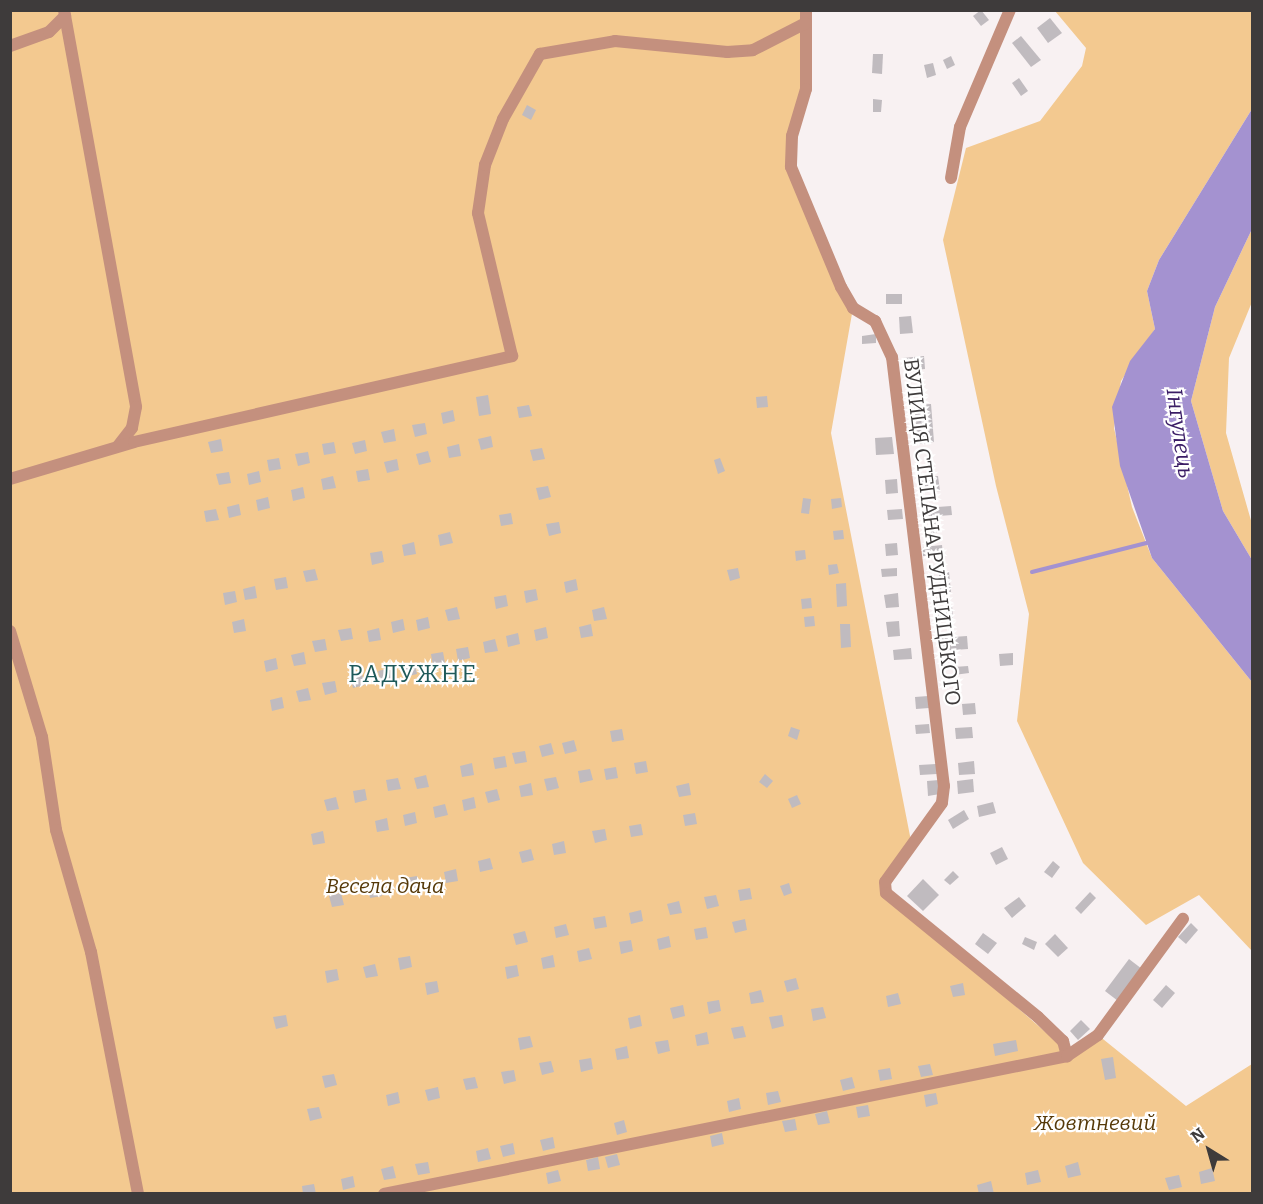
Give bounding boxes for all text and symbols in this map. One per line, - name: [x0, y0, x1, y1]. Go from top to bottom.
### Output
- street label: ВУЛИЦЯ СТЕПАНА РУДНИЦЬКОГО: [898, 357, 966, 707]
- water label: Інгулець: [1161, 386, 1199, 480]
- district label: РАДУЖНЕ: [348, 661, 478, 689]
- park label: Весела дача: [326, 873, 444, 899]
- park label: Жовтневий: [1034, 1110, 1156, 1136]
- north arrow: [1179, 1120, 1239, 1180]
- text: N: [1187, 1124, 1209, 1147]

